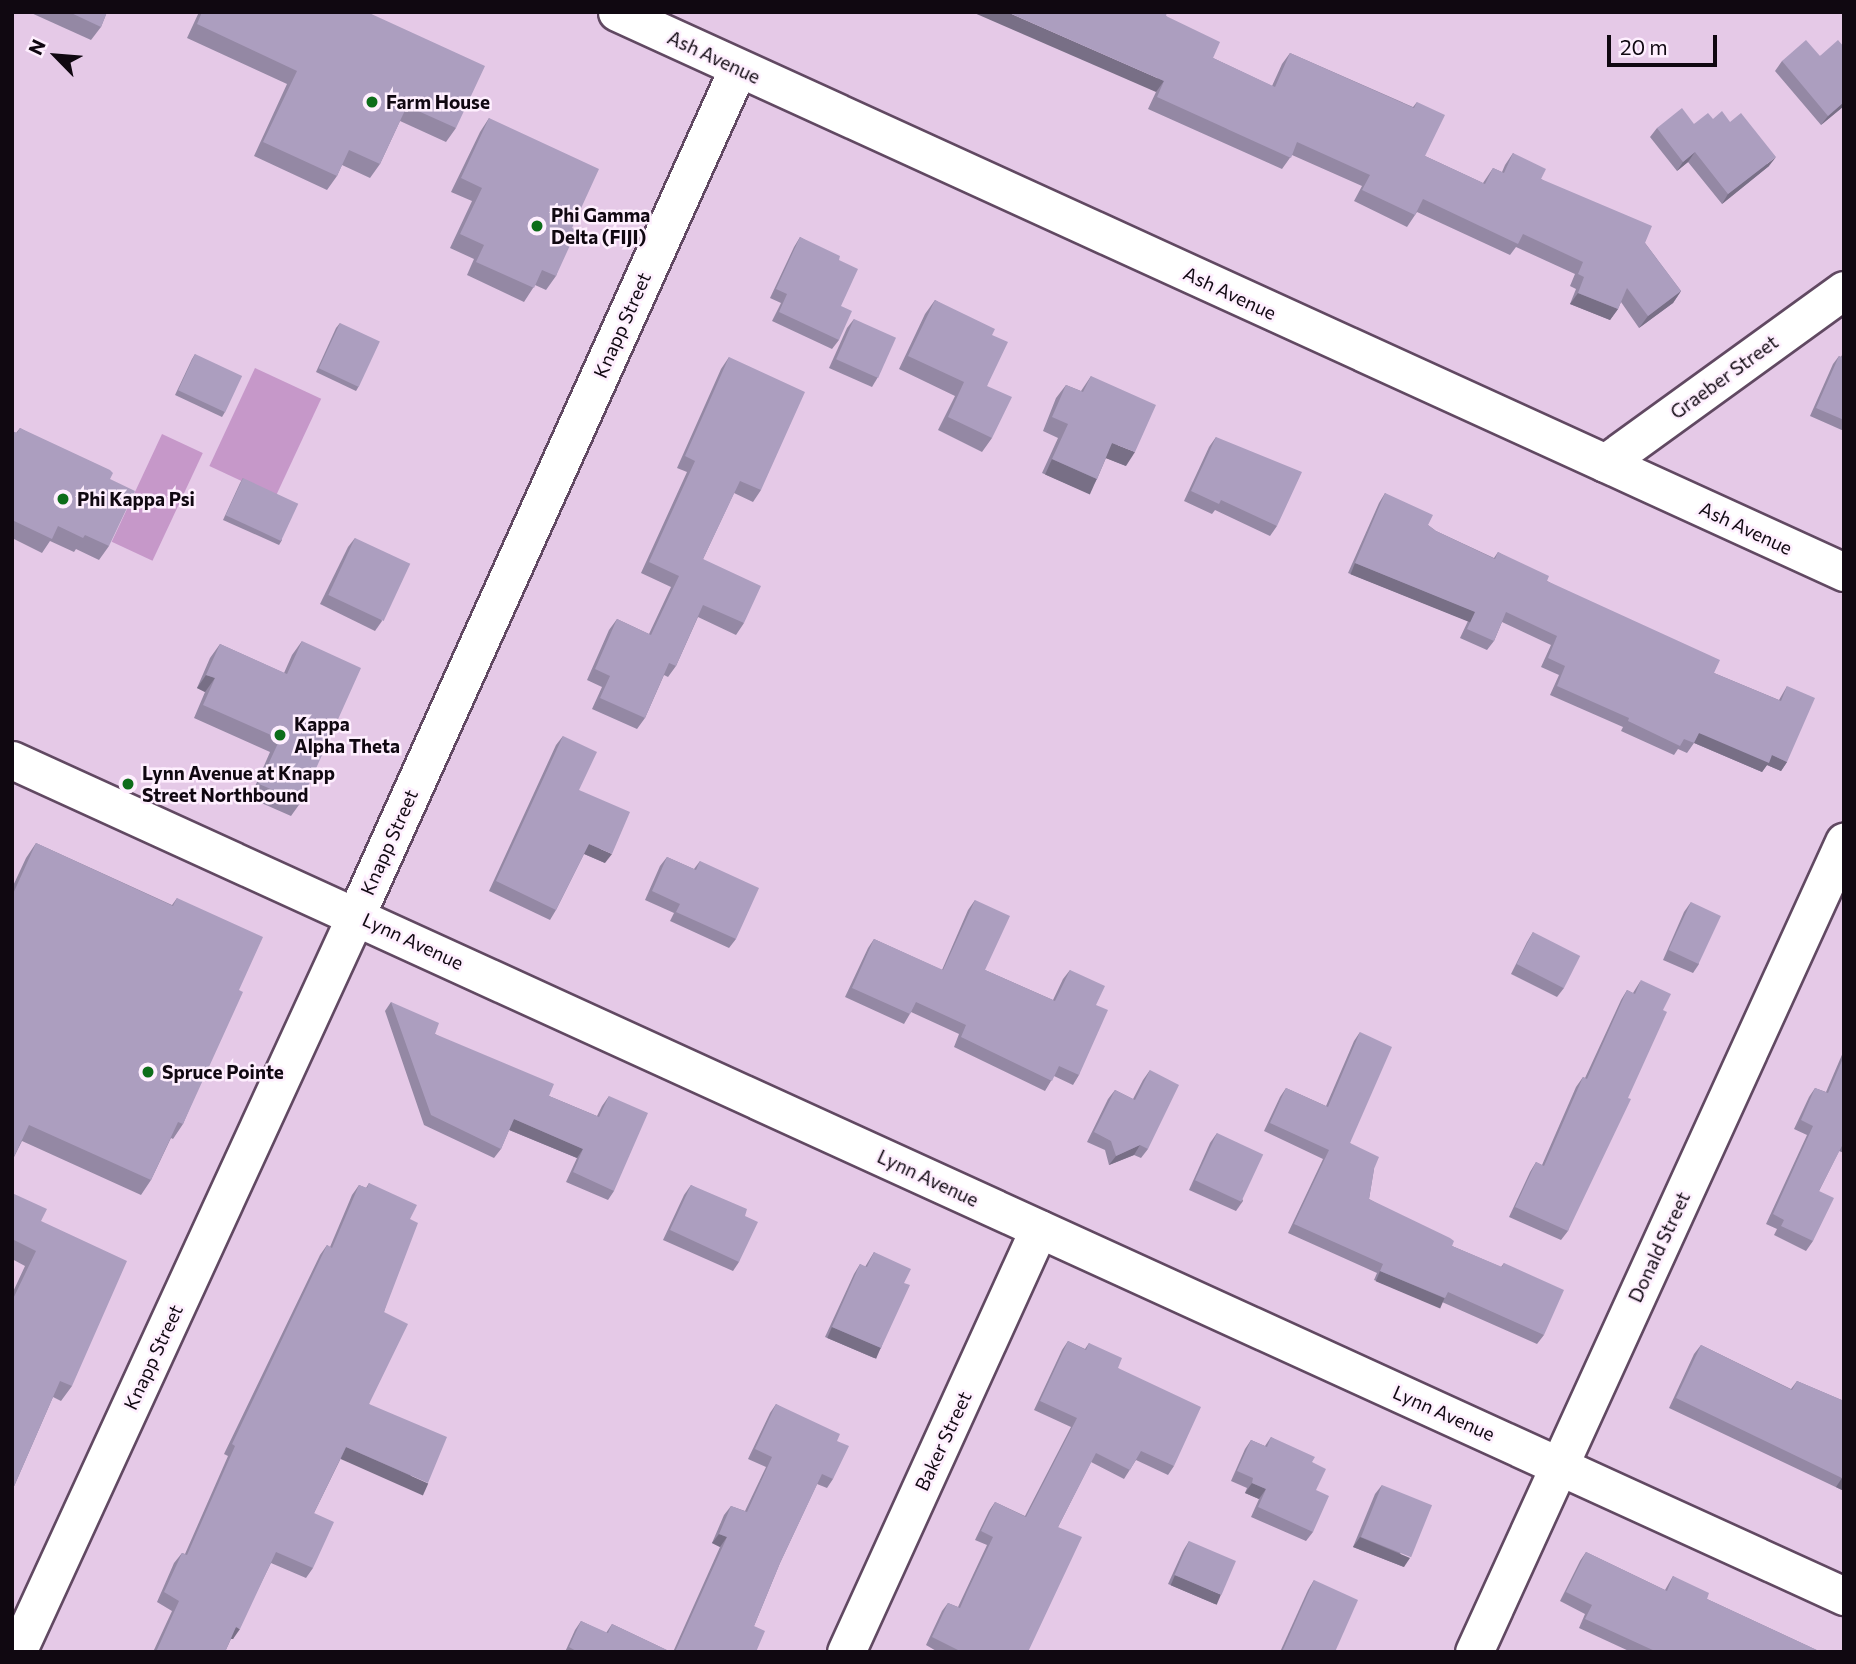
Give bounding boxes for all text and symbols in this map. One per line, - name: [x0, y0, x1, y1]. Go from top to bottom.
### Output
- north arrow: [21, 21, 91, 91]
- scale bar: [1611, 21, 1721, 65]
- street label: Ash Avenue: [664, 26, 764, 88]
- text: 20 m: [1620, 34, 1668, 59]
- text: N: [23, 36, 50, 58]
- place label: Farm House: [386, 91, 490, 113]
- marker: Farm House: [364, 94, 380, 110]
- place label: Phi Gamma Delta (FIJI): [551, 204, 650, 248]
- marker: Phi Gamma Delta (FIJI): [529, 218, 545, 234]
- street label: Ash Avenue: [1180, 262, 1280, 324]
- street label: Knapp Street: [589, 269, 655, 381]
- street label: Graeber Street: [1666, 330, 1782, 424]
- place label: Phi Kappa Psi: [77, 488, 195, 510]
- marker: Phi Kappa Psi: [55, 491, 71, 507]
- street label: Ash Avenue: [1696, 497, 1796, 559]
- place label: Kappa Alpha Theta: [294, 713, 400, 757]
- marker: Kappa Alpha Theta: [272, 727, 288, 743]
- place label: Lynn Avenue at Knapp Street Northbound: [142, 762, 335, 806]
- marker: Lynn Avenue at Knapp Street Northbound: [120, 776, 136, 792]
- street label: Knapp Street: [356, 786, 422, 898]
- street label: Lynn Avenue: [359, 908, 467, 974]
- place label: Spruce Pointe: [162, 1061, 284, 1083]
- marker: Spruce Pointe: [140, 1064, 156, 1080]
- street label: Lynn Avenue: [874, 1145, 982, 1211]
- street label: Donald Street: [1623, 1188, 1695, 1306]
- street label: Knapp Street: [119, 1301, 187, 1413]
- street label: Lynn Avenue: [1390, 1380, 1498, 1446]
- street label: Baker Street: [910, 1388, 976, 1494]

